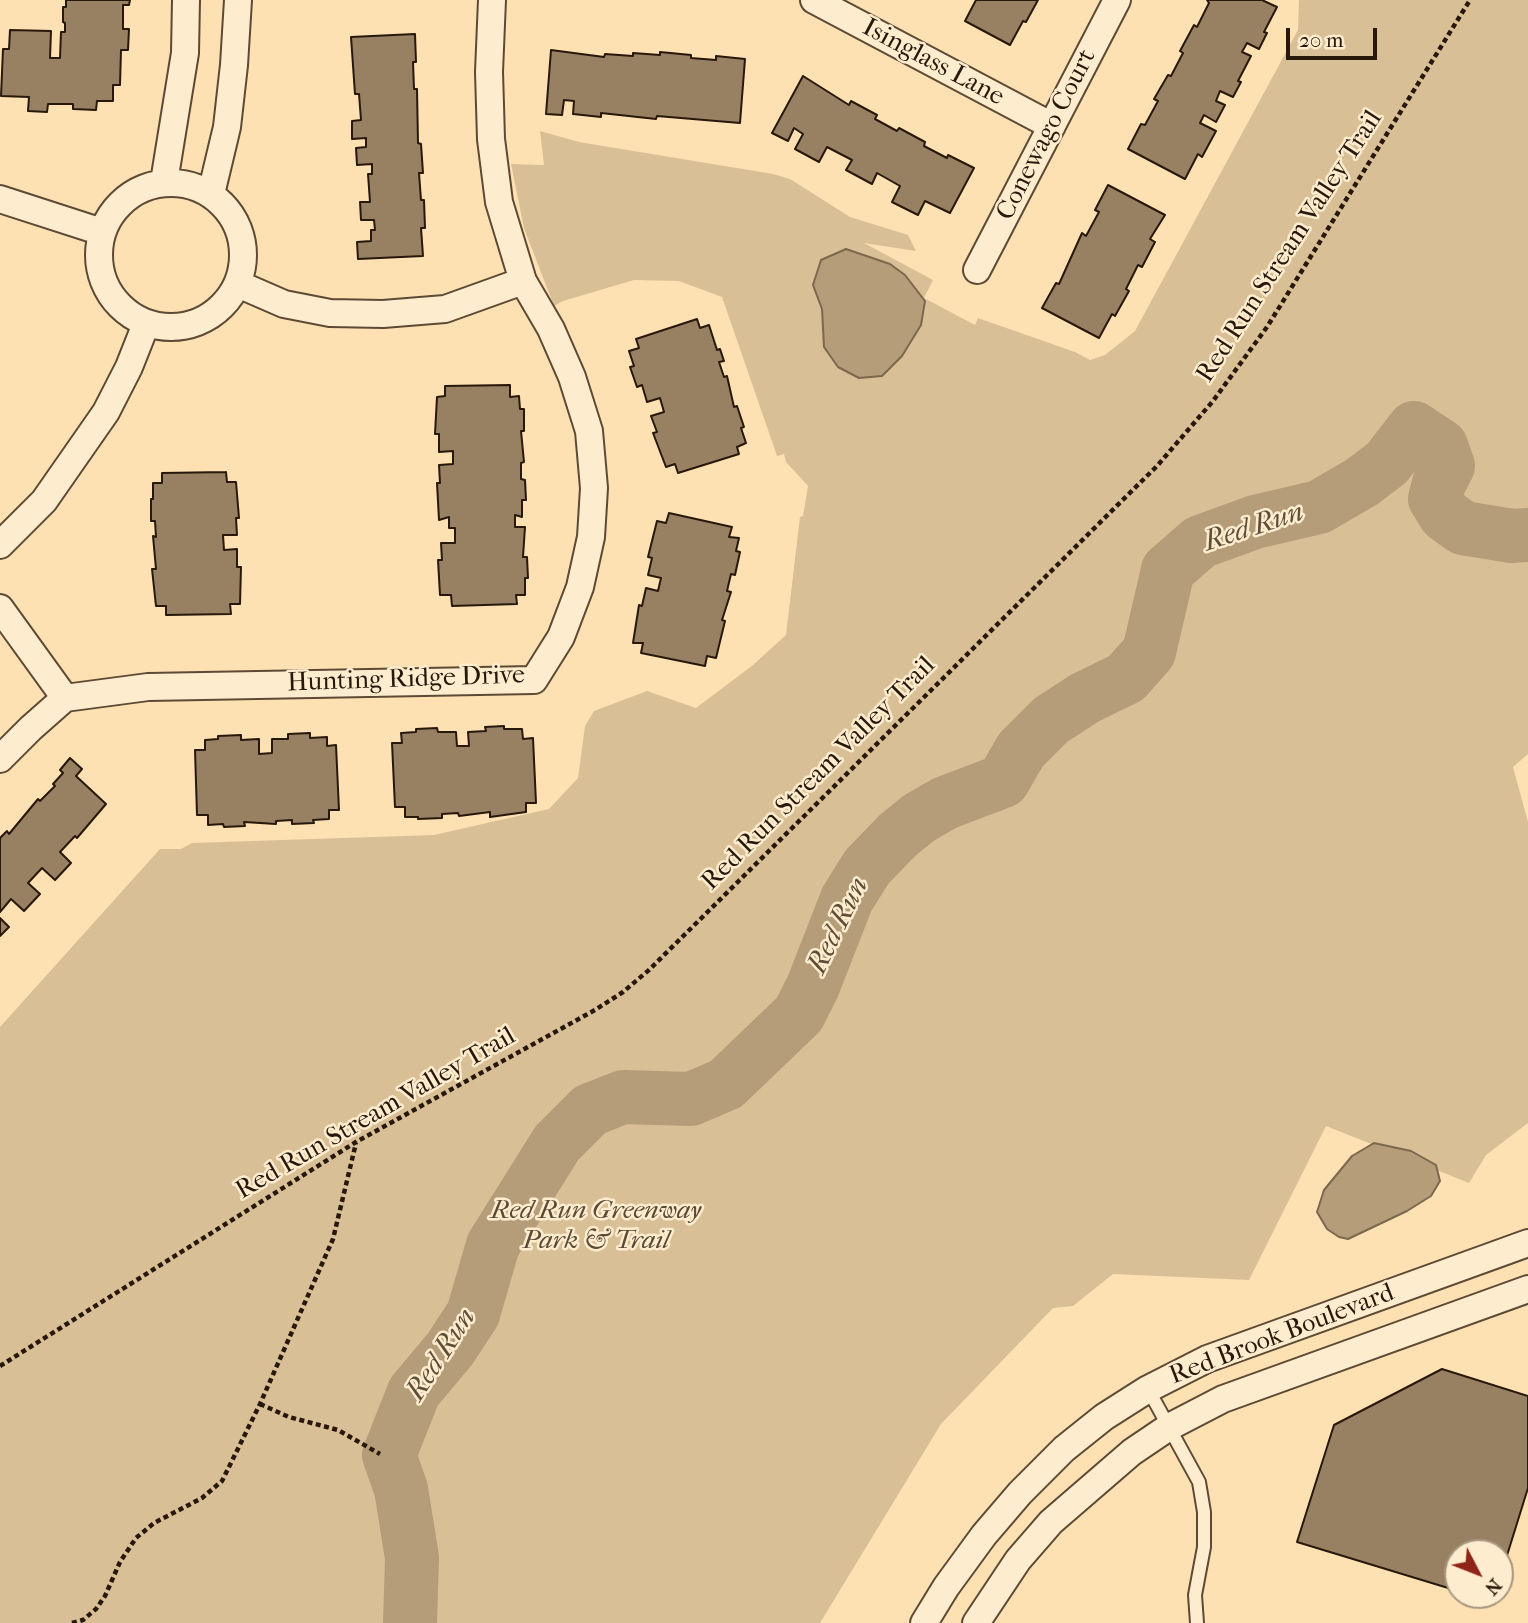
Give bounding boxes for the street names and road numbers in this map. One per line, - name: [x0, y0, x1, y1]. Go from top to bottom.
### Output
- street label: Isinglass Lane: [857, 13, 1009, 113]
- street label: Conewago Court: [991, 44, 1103, 226]
- street label: Red Run Stream Valley Trail: [1190, 105, 1390, 389]
- street label: Red Run Stream Valley Trail: [696, 651, 942, 897]
- street label: Hunting Ridge Drive: [287, 660, 525, 700]
- street label: Red Run Stream Valley Trail: [231, 1021, 521, 1207]
- street label: Red Brook Boulevard: [1165, 1278, 1399, 1392]

